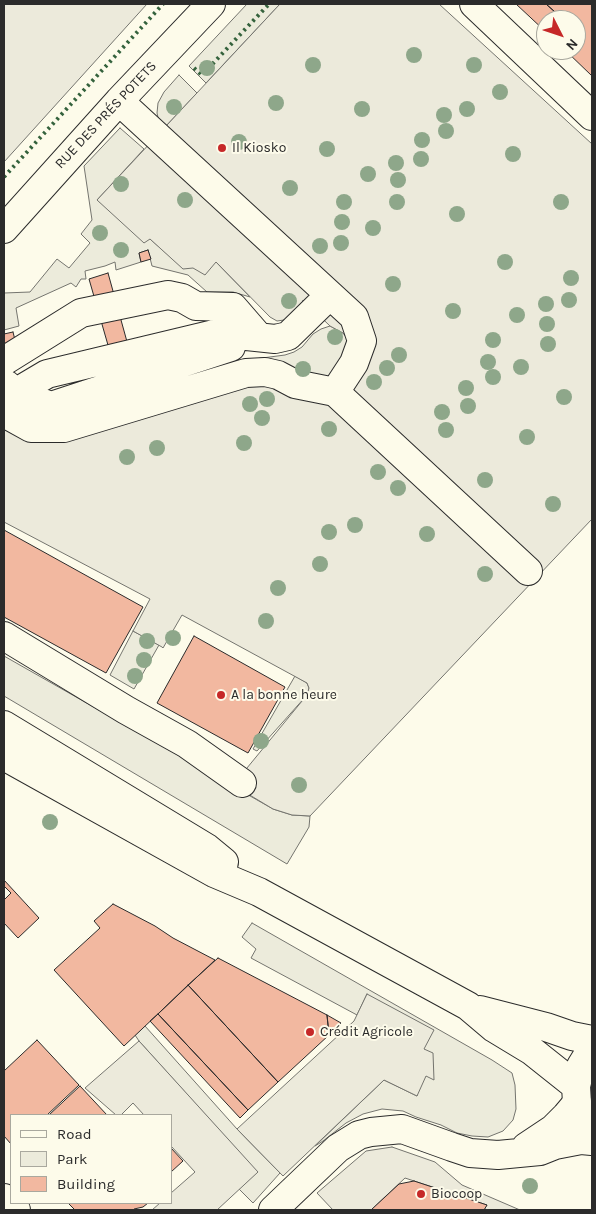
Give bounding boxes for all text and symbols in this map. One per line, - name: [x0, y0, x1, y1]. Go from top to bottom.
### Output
- north arrow: [536, 10, 586, 60]
- text: N: [562, 35, 582, 54]
- street label: RUE DES PRÉS POTETS: [52, 58, 160, 172]
- place label: Il Kiosko: [232, 140, 286, 156]
- marker: Il Kiosko: [216, 142, 228, 154]
- place label: A la bonne heure: [231, 687, 337, 703]
- marker: A la bonne heure: [215, 689, 227, 701]
- place label: Crédit Agricole: [320, 1024, 413, 1040]
- marker: Crédit Agricole: [304, 1026, 316, 1038]
- legend: [10, 1114, 172, 1204]
- text: Road: [57, 1125, 92, 1143]
- text: Park: [57, 1150, 87, 1168]
- text: Building: [57, 1175, 115, 1193]
- place label: Biocoop: [431, 1186, 482, 1202]
- marker: Biocoop: [415, 1188, 427, 1200]

